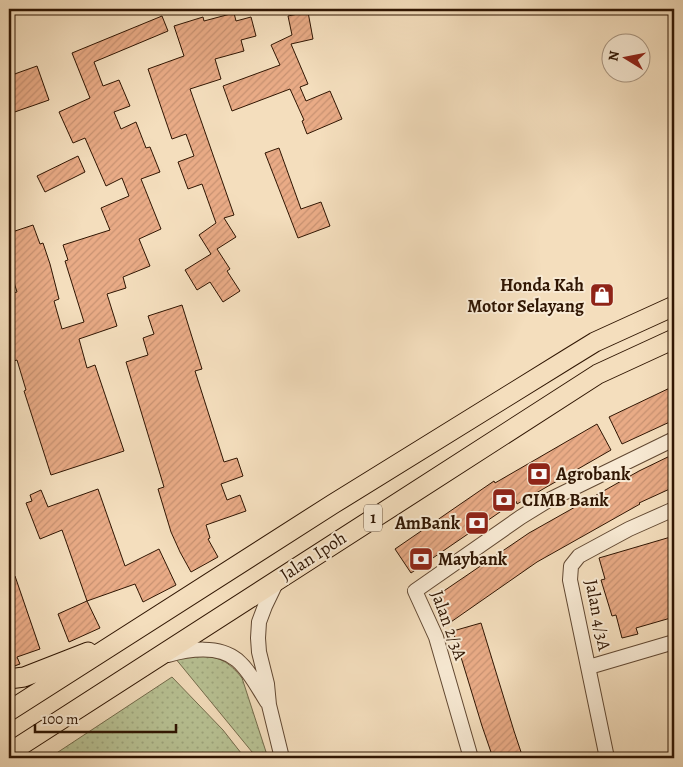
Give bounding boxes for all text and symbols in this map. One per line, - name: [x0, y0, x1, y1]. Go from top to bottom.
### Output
- north arrow: [600, 32, 650, 82]
- text: N: [603, 49, 624, 63]
- place label: Honda Kah Motor Selayang: [467, 273, 585, 318]
- shop icon: Honda Kah Motor Selayang: [589, 282, 615, 308]
- bank icon: Agrobank: [526, 461, 552, 487]
- place label: Agrobank: [555, 462, 631, 486]
- bank icon: CIMB Bank: [491, 487, 517, 513]
- place label: CIMB Bank: [522, 488, 609, 512]
- road number: 1: [364, 504, 382, 532]
- bank icon: AmBank: [464, 510, 490, 536]
- place label: AmBank: [394, 511, 461, 535]
- street label: Jalan Ipoh: [275, 525, 351, 586]
- bank icon: Maybank: [408, 546, 434, 572]
- place label: Maybank: [438, 547, 508, 571]
- street label: Jalan 4/3A: [579, 577, 617, 653]
- street label: Jalan 2/3A: [425, 587, 473, 664]
- scale bar: [35, 702, 176, 734]
- text: 100 m: [42, 709, 79, 729]

